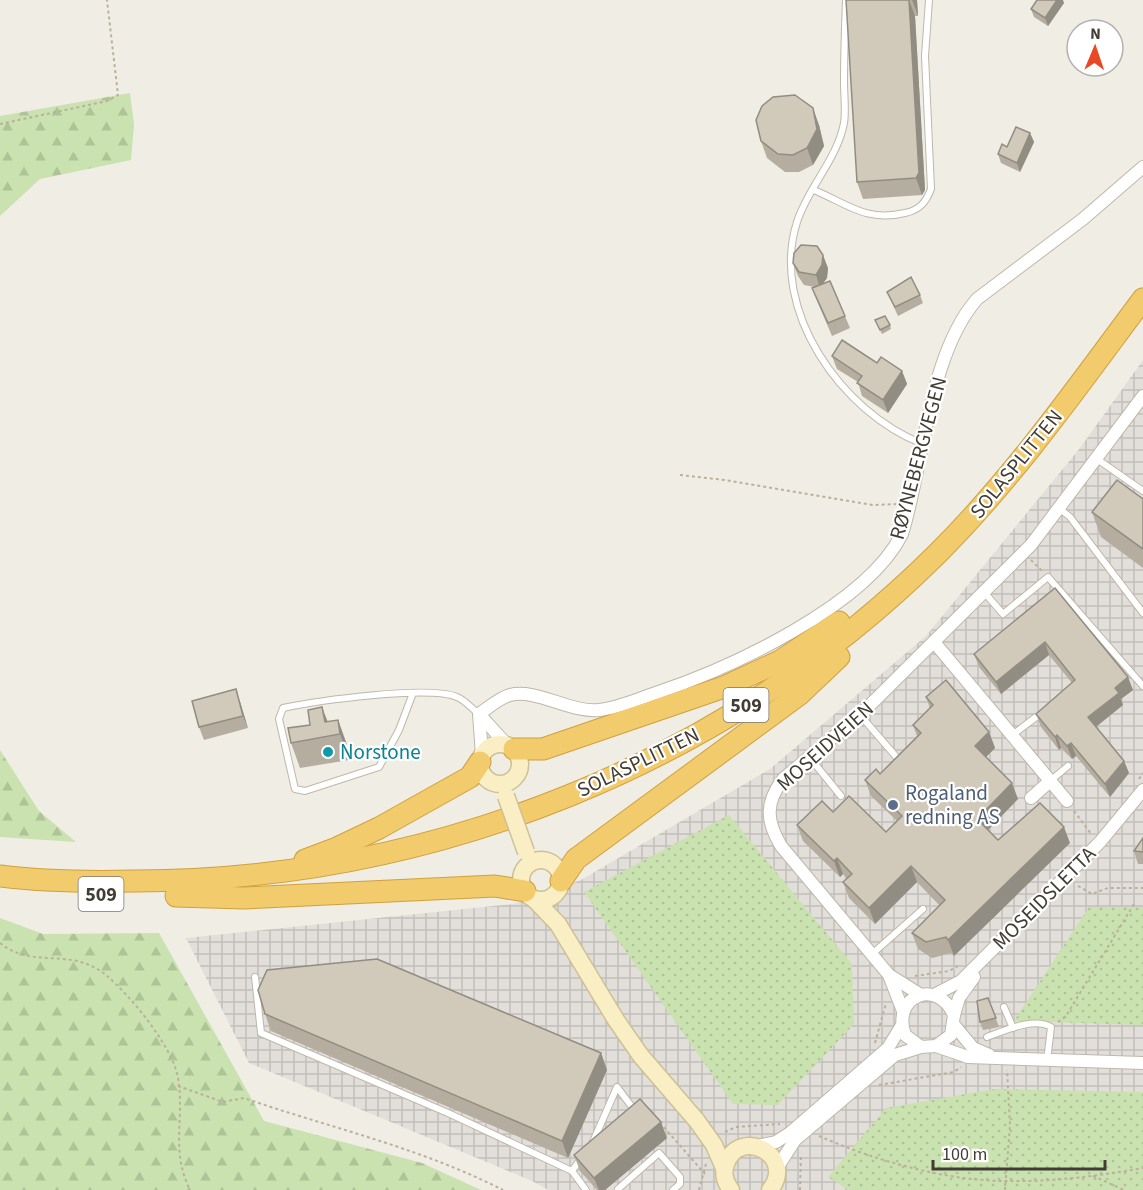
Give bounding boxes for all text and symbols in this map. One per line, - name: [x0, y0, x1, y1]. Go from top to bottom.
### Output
- north arrow: [1065, 18, 1125, 78]
- text: N: [1090, 23, 1101, 45]
- street label: RØYNEBERGVEGEN: [882, 373, 954, 543]
- street label: SOLASPLITTEN: [963, 403, 1069, 525]
- road number: 509: [724, 688, 768, 722]
- street label: MOSEIDVEIEN: [770, 694, 880, 798]
- street label: SOLASPLITTEN: [572, 719, 704, 805]
- place label: Norstone: [340, 737, 421, 767]
- marker: Norstone: [321, 745, 335, 759]
- place label: Rogaland redning AS: [905, 778, 1000, 832]
- marker: Rogaland redning AS: [886, 798, 900, 812]
- street label: MOSEIDSLETTA: [985, 839, 1103, 957]
- road number: 509: [78, 877, 124, 911]
- scale bar: [933, 1133, 1106, 1171]
- text: 100 m: [942, 1142, 987, 1167]

